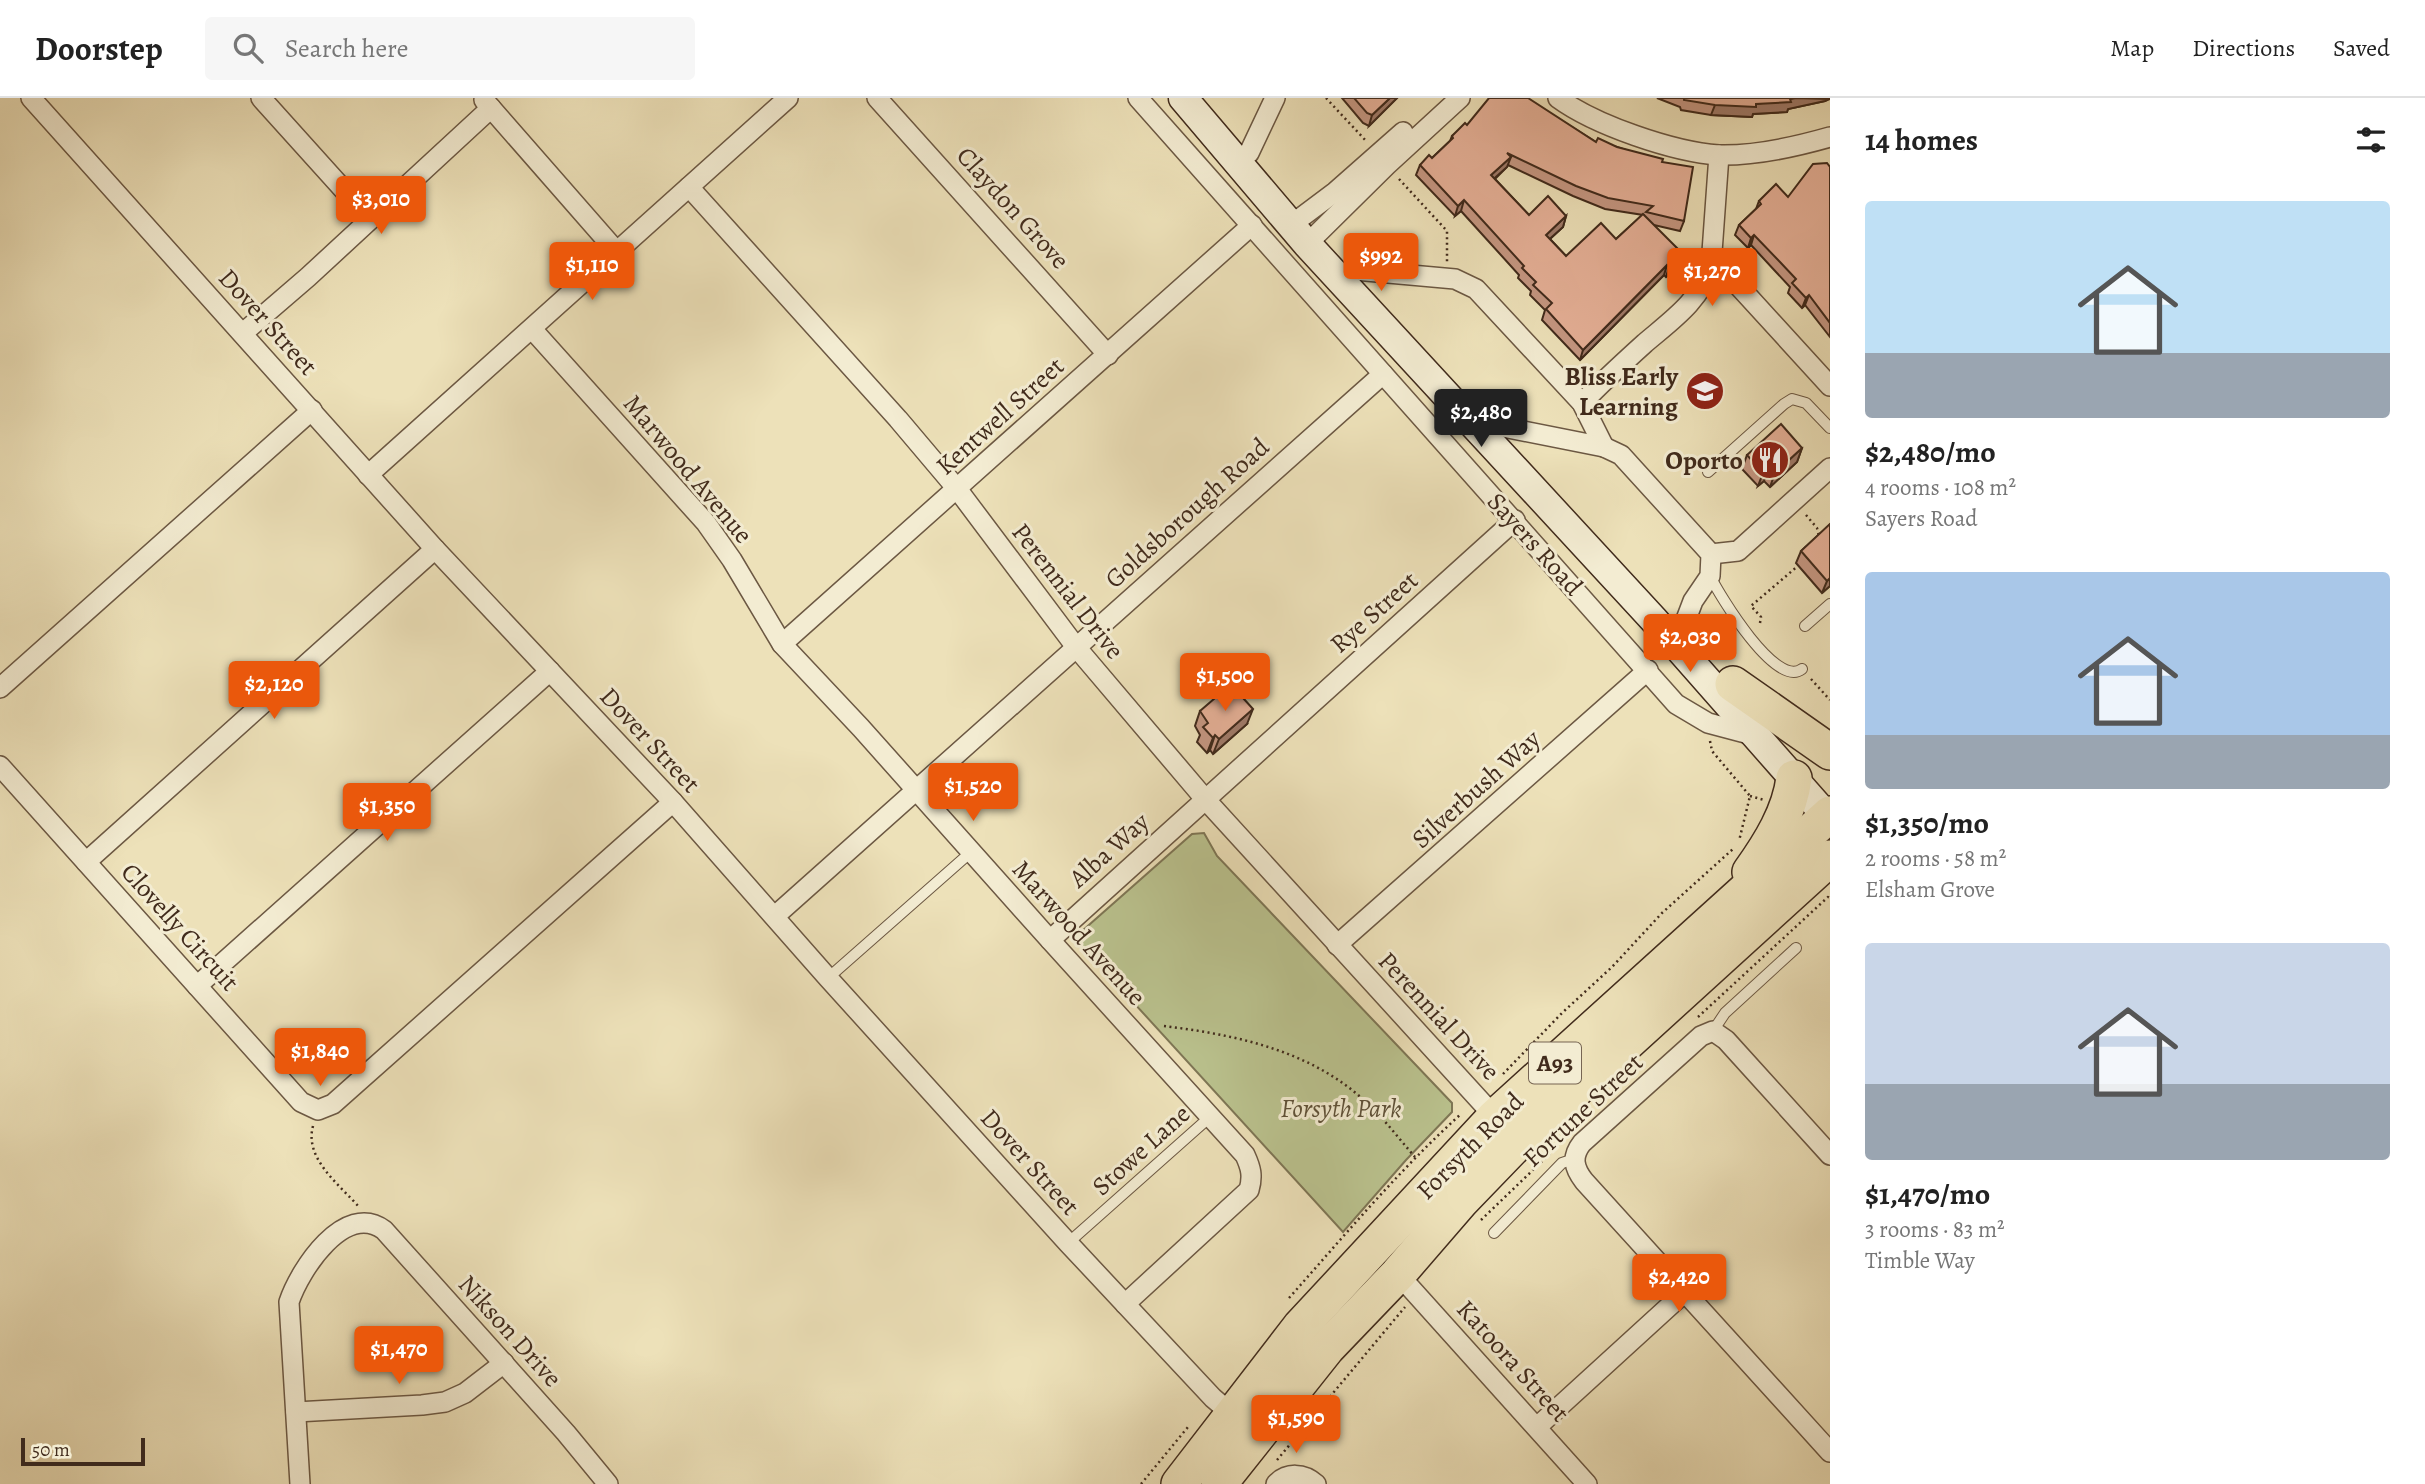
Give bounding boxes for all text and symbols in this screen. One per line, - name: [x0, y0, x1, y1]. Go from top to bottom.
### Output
- search box: [205, 17, 695, 80]
- text: Doorstep: [35, 26, 163, 71]
- icon: search: [229, 29, 267, 67]
- text: Search here: [285, 31, 408, 66]
- text: Map: [2110, 32, 2154, 64]
- text: Directions: [2192, 32, 2295, 64]
- text: Saved: [2333, 32, 2390, 64]
- text: 14 homes: [1865, 120, 1978, 160]
- icon: filters: [2352, 121, 2390, 159]
- street label: Claydon Grove: [949, 139, 1077, 277]
- pin: $3,010: [324, 176, 438, 236]
- text: $3,010: [352, 183, 410, 214]
- pin: $992: [1340, 234, 1422, 293]
- text: $992: [1359, 240, 1403, 271]
- pin: $1,110: [535, 242, 649, 302]
- icon: home: [2065, 247, 2191, 373]
- pin: $1,270: [1655, 248, 1769, 308]
- text: $1,110: [565, 249, 619, 280]
- text: $1,270: [1683, 255, 1741, 286]
- street label: Dover Street: [211, 261, 326, 383]
- street label: Kentwell Street: [928, 349, 1072, 483]
- place label: Bliss Early Learning: [1565, 359, 1679, 424]
- school or university icon: Bliss Early Learning: [1684, 370, 1726, 412]
- street label: Marwood Avenue: [615, 387, 761, 551]
- pin: $2,480: [1424, 390, 1538, 449]
- text: $2,480: [1450, 396, 1512, 427]
- street label: Goldsborough Road: [1097, 430, 1277, 596]
- text: $2,480/mo: [1865, 432, 1996, 472]
- restaurant icon: Oporto: [1749, 439, 1791, 481]
- place label: Oporto: [1665, 443, 1743, 478]
- text: 4 rooms · 108 m²: [1865, 472, 2016, 503]
- street label: Sayers Road: [1479, 485, 1591, 603]
- text: Sayers Road: [1865, 503, 1978, 534]
- street label: Perennial Drive: [1004, 516, 1132, 666]
- street label: Rye Street: [1322, 563, 1426, 661]
- pin: $2,030: [1633, 614, 1747, 674]
- icon: home: [2065, 618, 2191, 744]
- text: $2,030: [1659, 621, 1721, 652]
- pin: $1,500: [1168, 654, 1282, 713]
- text: $1,500: [1196, 660, 1254, 691]
- pin: $2,120: [217, 662, 331, 721]
- text: $2,120: [245, 668, 303, 699]
- street label: Dover Street: [592, 680, 708, 801]
- street label: Silverbush Way: [1404, 722, 1548, 856]
- pin: $1,520: [916, 764, 1030, 823]
- text: $1,520: [944, 770, 1002, 801]
- pin: $1,350: [330, 784, 444, 843]
- text: $1,350: [359, 790, 415, 821]
- text: $1,350/mo: [1865, 803, 1989, 843]
- street label: Alba Way: [1061, 804, 1157, 896]
- text: 2 rooms · 58 m²: [1865, 843, 2006, 874]
- street label: Marwood Avenue: [1004, 853, 1154, 1013]
- street label: Clovelly Circuit: [113, 855, 247, 999]
- text: Elsham Grove: [1865, 874, 1995, 905]
- street label: Perennial Drive: [1370, 944, 1508, 1088]
- icon: home: [2065, 989, 2191, 1115]
- pin: $1,840: [263, 1028, 377, 1088]
- text: $1,840: [291, 1035, 349, 1066]
- road number: A93: [1529, 1043, 1581, 1084]
- street label: Fortune Street: [1515, 1045, 1651, 1175]
- street label: Forsyth Road: [1409, 1085, 1531, 1207]
- park label: Forsyth Park: [1280, 1091, 1402, 1126]
- street label: Stowe Lane: [1084, 1097, 1198, 1203]
- street label: Dover Street: [973, 1101, 1088, 1223]
- text: $1,470/mo: [1865, 1174, 1990, 1214]
- text: 3 rooms · 83 m²: [1865, 1214, 2005, 1245]
- text: Timble Way: [1865, 1245, 1975, 1276]
- pin: $2,420: [1622, 1254, 1736, 1314]
- text: $2,420: [1648, 1261, 1710, 1292]
- street label: Nikson Drive: [450, 1267, 570, 1395]
- street label: Katoora Street: [1449, 1292, 1578, 1430]
- pin: $1,470: [342, 1326, 456, 1386]
- text: $1,470: [370, 1333, 428, 1364]
- pin: $1,590: [1239, 1396, 1353, 1455]
- text: $1,590: [1267, 1402, 1325, 1433]
- scale bar: [21, 1435, 145, 1467]
- text: 50 m: [32, 1437, 70, 1463]

